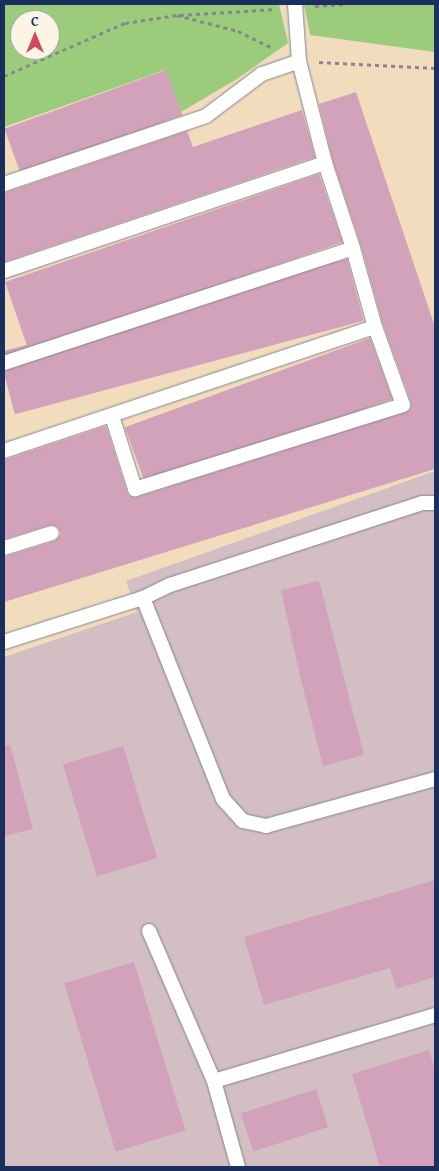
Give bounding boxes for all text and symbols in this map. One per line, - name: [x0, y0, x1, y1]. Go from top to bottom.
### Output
- north arrow: [10, 10, 60, 60]
- text: С: [31, 11, 39, 31]

